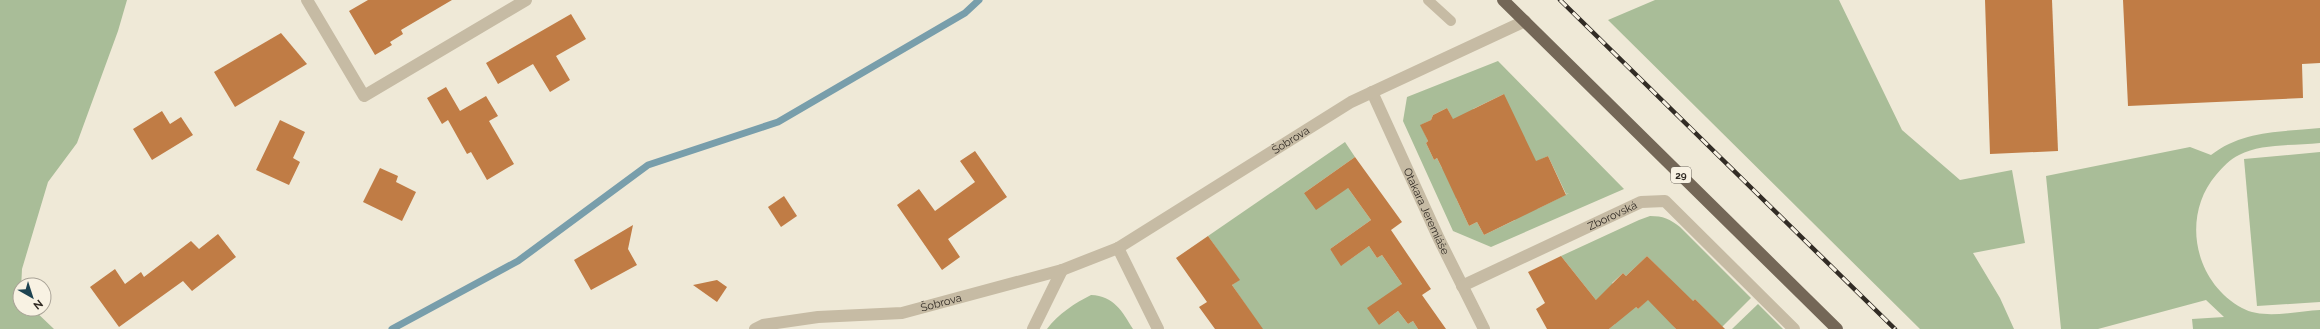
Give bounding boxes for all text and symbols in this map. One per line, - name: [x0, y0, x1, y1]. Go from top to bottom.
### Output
- street label: Šobrova: [1269, 124, 1312, 157]
- street label: Otakara Jeremiáše: [1400, 166, 1452, 257]
- road number: 29: [1671, 167, 1691, 183]
- street label: Zborovská: [1586, 199, 1639, 233]
- north arrow: [12, 277, 52, 317]
- street label: Šobrova: [919, 291, 963, 315]
- text: N: [31, 297, 45, 312]

